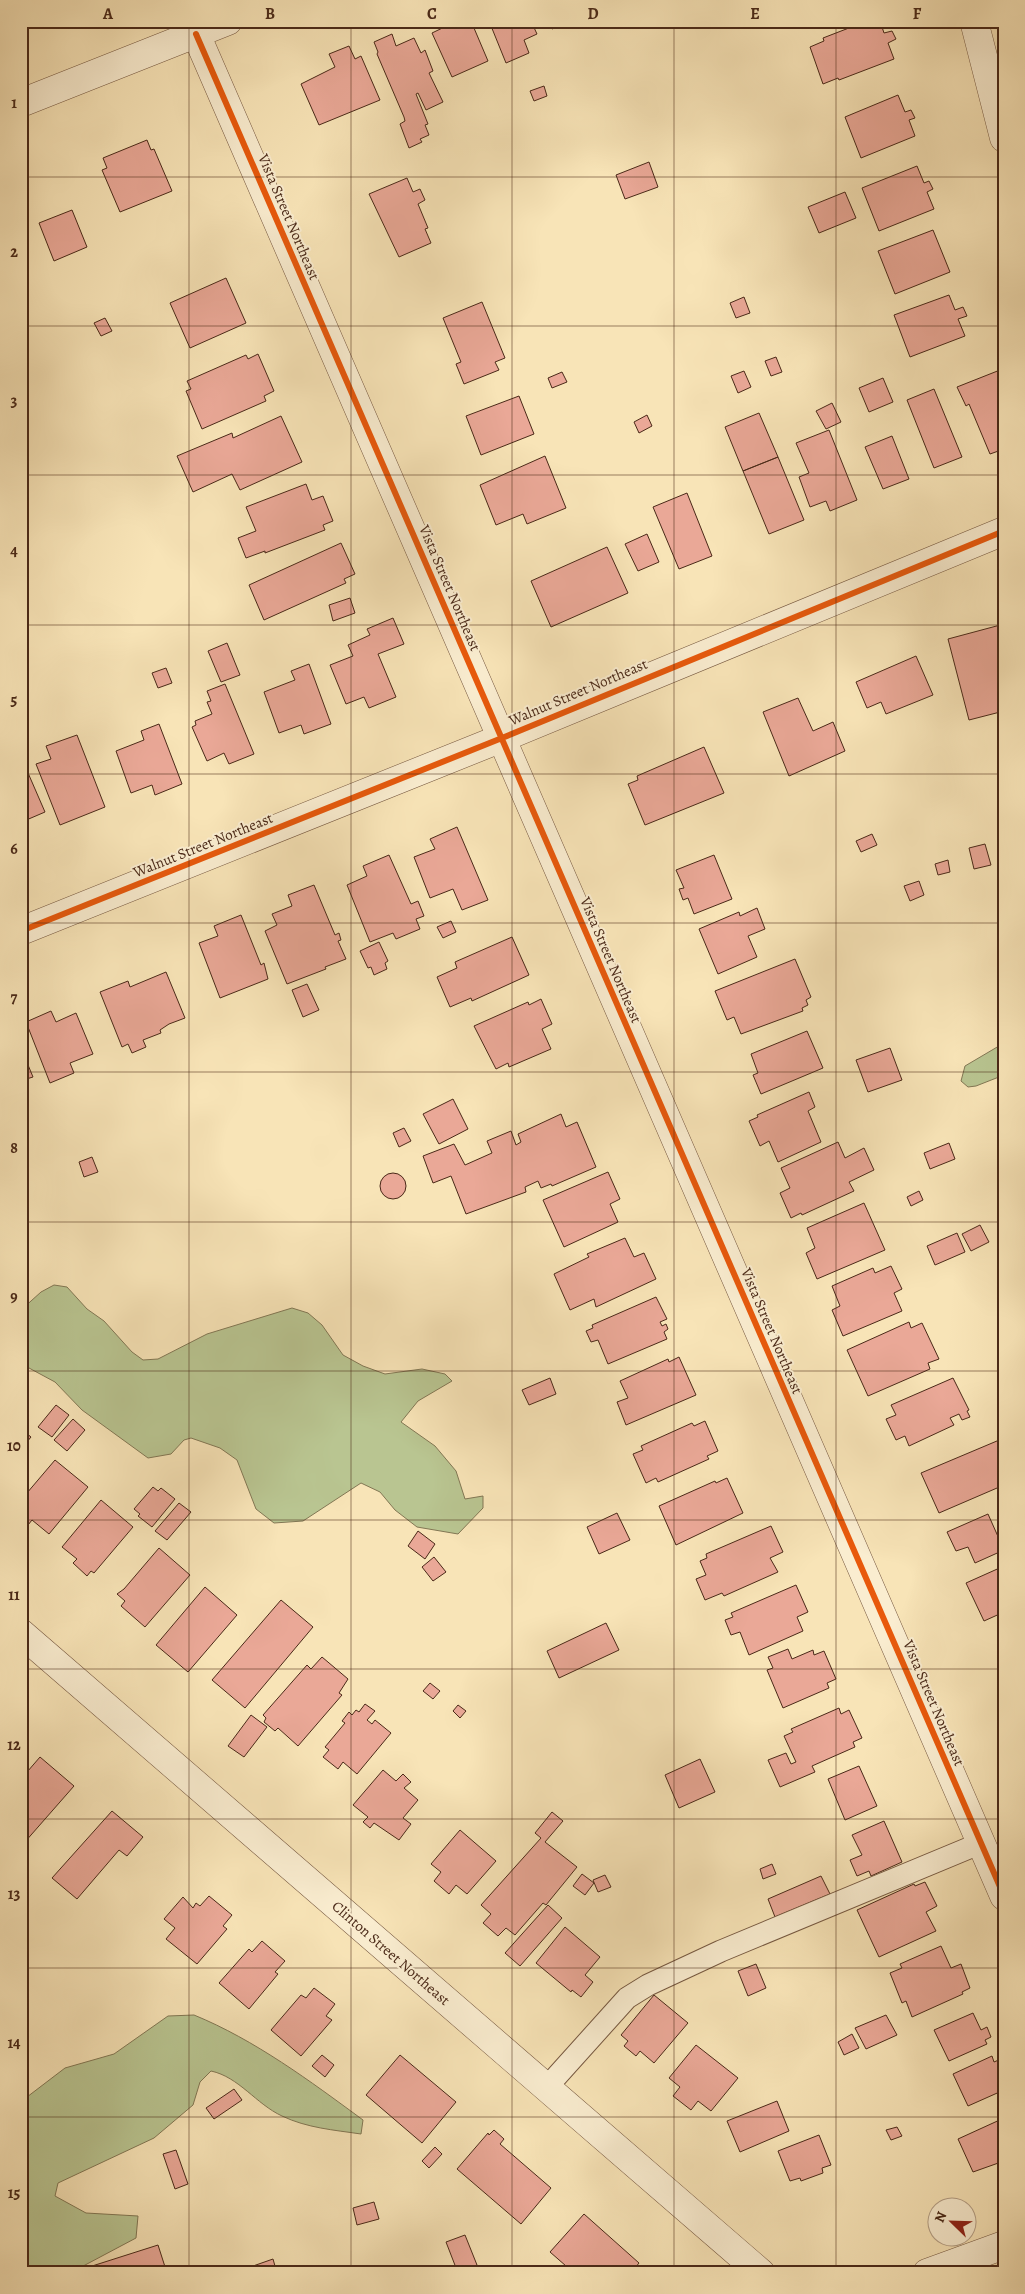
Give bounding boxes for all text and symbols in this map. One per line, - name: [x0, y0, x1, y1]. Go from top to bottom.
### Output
- text: A: [102, 3, 114, 25]
- text: B: [265, 3, 275, 25]
- text: C: [427, 3, 437, 25]
- text: D: [587, 3, 599, 25]
- text: E: [750, 3, 760, 25]
- text: F: [913, 3, 922, 25]
- text: 1: [11, 92, 17, 114]
- street label: Vista Street Northeast: [253, 150, 325, 283]
- text: 2: [10, 241, 18, 263]
- text: 3: [11, 390, 18, 412]
- street label: Vista Street Northeast: [414, 521, 486, 654]
- text: 4: [10, 540, 18, 562]
- street label: Walnut Street Northeast: [505, 654, 650, 731]
- text: 5: [11, 689, 18, 711]
- street label: Walnut Street Northeast: [129, 808, 276, 883]
- text: 6: [10, 838, 18, 860]
- street label: Vista Street Northeast: [575, 893, 647, 1026]
- text: 7: [11, 987, 18, 1009]
- text: 8: [10, 1137, 18, 1159]
- street label: Vista Street Northeast: [736, 1264, 808, 1397]
- text: 9: [10, 1286, 18, 1308]
- text: 10: [7, 1435, 21, 1457]
- text: 11: [8, 1584, 20, 1606]
- street label: Vista Street Northeast: [898, 1636, 970, 1769]
- text: 12: [7, 1734, 21, 1756]
- text: 13: [8, 1883, 20, 1905]
- street label: Clinton Street Northeast: [328, 1896, 454, 2010]
- text: 14: [7, 2032, 21, 2054]
- text: 15: [8, 2182, 20, 2204]
- north arrow: [928, 2196, 978, 2246]
- text: N: [930, 2209, 951, 2226]

